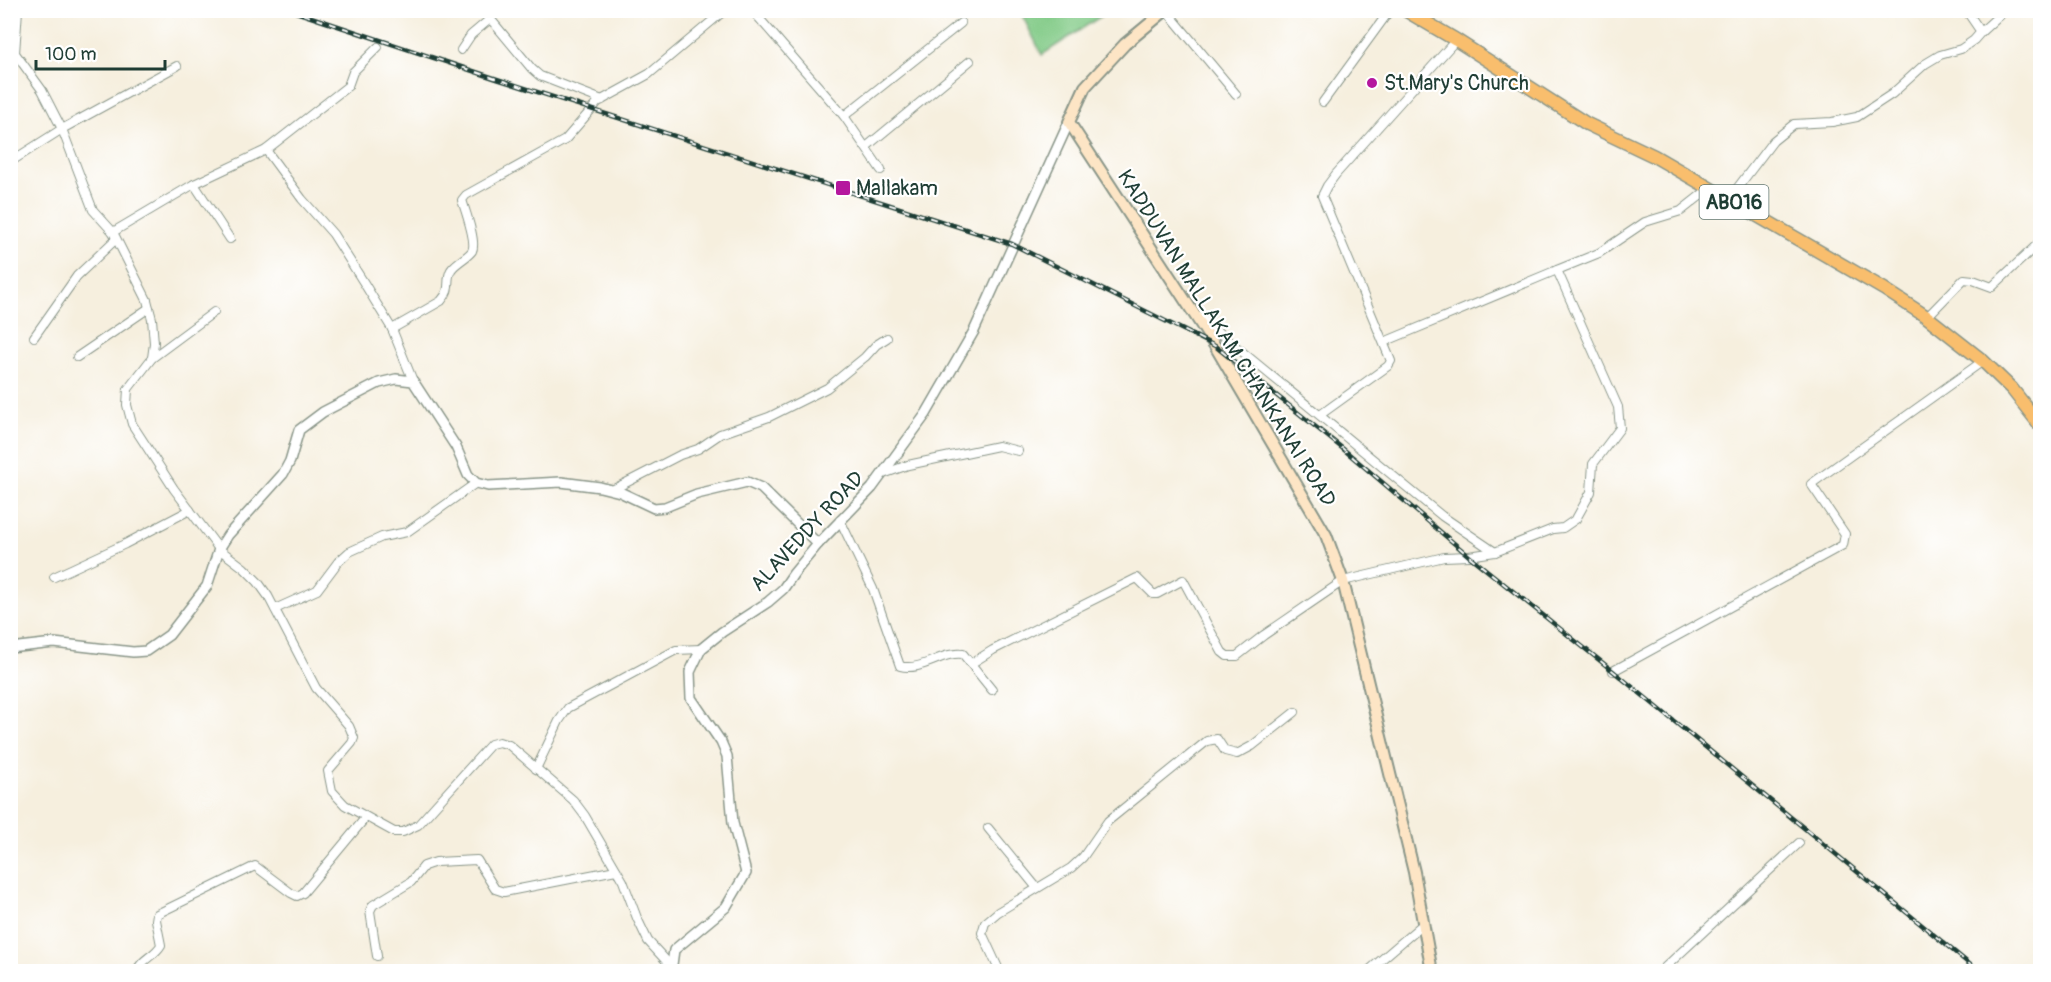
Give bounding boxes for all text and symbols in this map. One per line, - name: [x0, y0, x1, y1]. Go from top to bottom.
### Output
- scale bar: [36, 33, 165, 71]
- text: 100 m: [45, 43, 97, 66]
- place label: St.Mary's Church: [1384, 70, 1529, 97]
- marker: St.Mary's Church: [1365, 76, 1379, 90]
- street label: KADDUVAN MALLAKAM CHANKANAI ROAD: [1111, 165, 1342, 512]
- place label: Mallakam: [856, 175, 938, 202]
- marker: Mallakam: [834, 179, 852, 197]
- road number: AB016: [1700, 185, 1768, 219]
- street label: ALAVEDDY ROAD: [745, 465, 870, 597]

